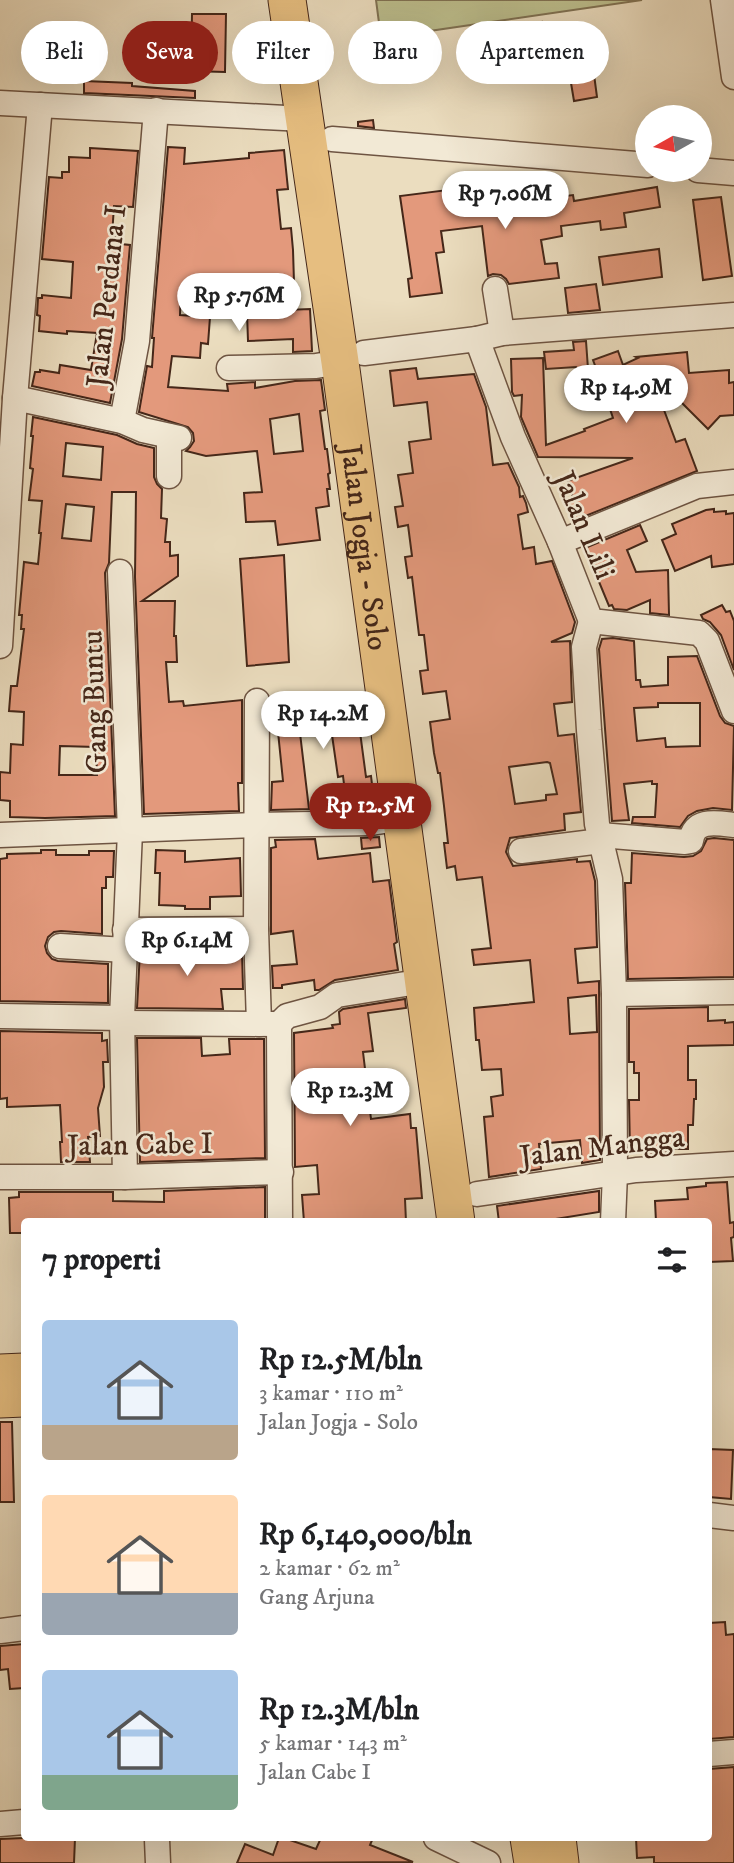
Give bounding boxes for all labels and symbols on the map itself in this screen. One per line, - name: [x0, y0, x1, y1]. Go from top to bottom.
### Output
- north arrow: [635, 105, 712, 182]
- pin: Rp 7.06M: [433, 172, 577, 231]
- street label: Jalan Perdana I: [79, 203, 135, 392]
- pin: Rp 5.76M: [167, 274, 311, 333]
- pin: Rp 14.9M: [554, 366, 698, 425]
- street label: Jalan Jogja - Solo: [331, 439, 396, 653]
- street label: Jalan Lili: [543, 463, 623, 585]
- street label: Gang Buntu: [75, 630, 116, 774]
- pin: Rp 14.2M: [251, 692, 395, 751]
- pin: Rp 12.5M: [298, 784, 442, 843]
- pin: Rp 6.14M: [115, 918, 259, 978]
- pin: Rp 12.3M: [278, 1068, 422, 1128]
- street label: Jalan Mangga: [515, 1119, 687, 1176]
- street label: Jalan Cabe I: [64, 1126, 213, 1165]

